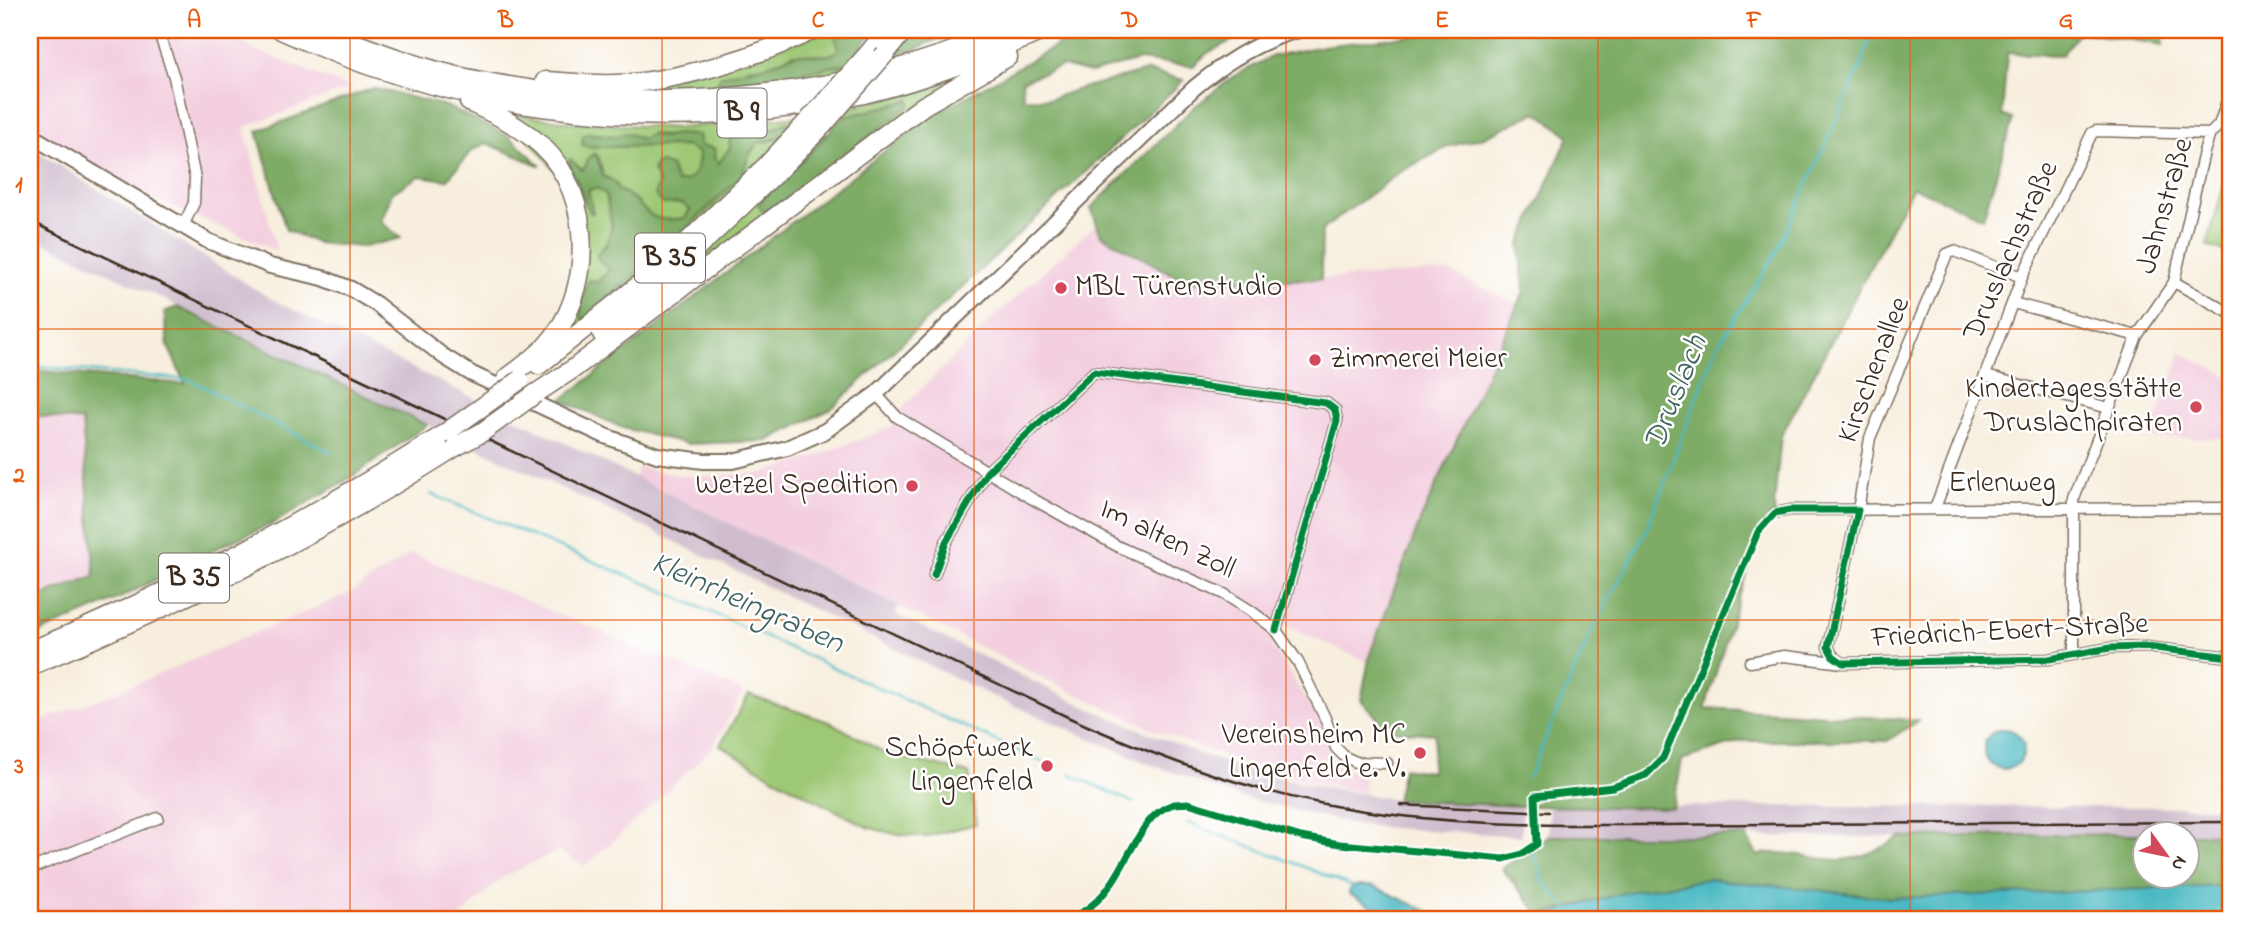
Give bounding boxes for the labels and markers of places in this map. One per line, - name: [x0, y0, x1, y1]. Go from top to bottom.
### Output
- place label: MBL Türenstudio: [1075, 266, 1282, 310]
- marker: MBL Türenstudio: [1053, 280, 1069, 296]
- place label: Zimmerei Meier: [1329, 338, 1508, 382]
- marker: Zimmerei Meier: [1307, 352, 1323, 368]
- place label: Kindertagesstätte Druslachpiraten: [1965, 368, 2183, 446]
- marker: Kindertagesstätte Druslachpiraten: [2188, 399, 2204, 415]
- place label: Wetzel Spedition: [696, 464, 898, 508]
- marker: Wetzel Spedition: [904, 478, 920, 494]
- place label: Vereinsheim MC Lingenfeld e. V.: [1221, 714, 1406, 792]
- place label: Schöpfwerk Lingenfeld: [885, 727, 1034, 805]
- marker: Vereinsheim MC Lingenfeld e. V.: [1412, 745, 1428, 761]
- marker: Schöpfwerk Lingenfeld: [1039, 758, 1055, 774]

